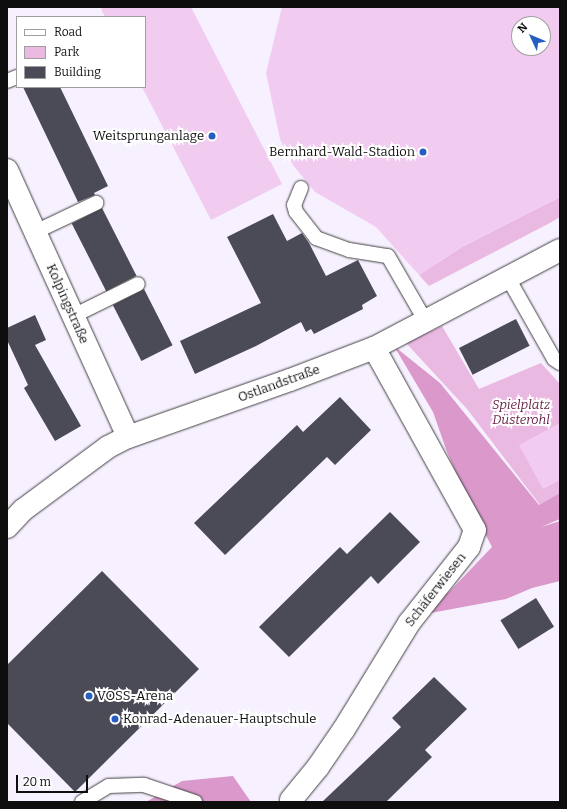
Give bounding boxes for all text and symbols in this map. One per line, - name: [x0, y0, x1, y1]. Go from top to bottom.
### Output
- legend: [16, 16, 146, 88]
- north arrow: [511, 16, 551, 56]
- text: N: [515, 20, 530, 36]
- text: Road: [54, 25, 82, 39]
- text: Park: [54, 45, 79, 59]
- text: Building: [54, 65, 101, 79]
- place label: Weitsprunganlage: [93, 128, 204, 144]
- marker: Weitsprunganlage: [207, 131, 217, 141]
- place label: Bernhard-Wald-Stadion: [269, 144, 415, 160]
- marker: Bernhard-Wald-Stadion: [418, 147, 428, 157]
- street label: Kolpingstraße: [42, 262, 92, 346]
- street label: Ostlandstraße: [236, 362, 322, 406]
- park label: Spielplatz Düsterohl: [492, 398, 550, 429]
- street label: Schäferwiesen: [402, 550, 470, 630]
- place label: VOSS-Arena: [97, 688, 173, 704]
- marker: VOSS-Arena: [84, 691, 94, 701]
- place label: Konrad-Adenauer-Hauptschule: [123, 711, 316, 727]
- marker: Konrad-Adenauer-Hauptschule: [110, 714, 120, 724]
- scale bar: [18, 767, 90, 793]
- text: 20 m: [23, 775, 51, 789]

